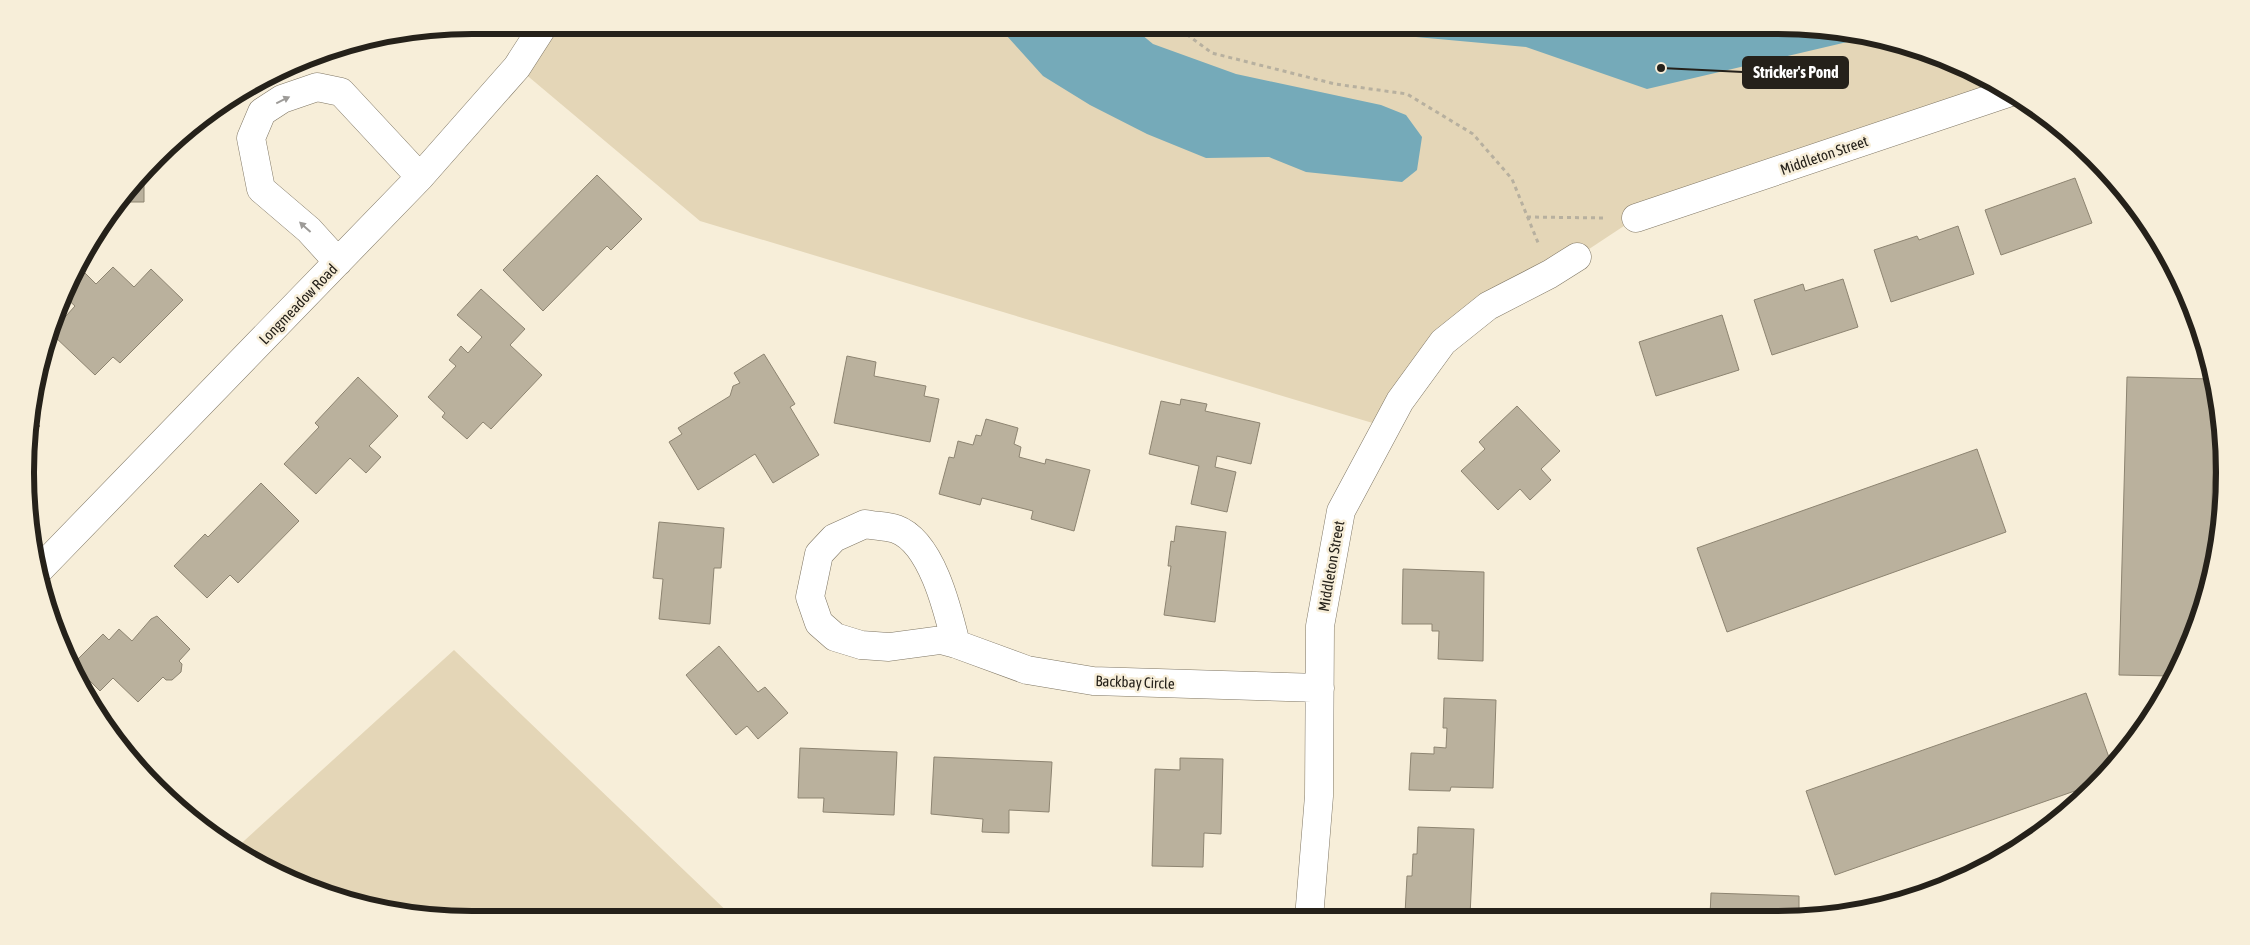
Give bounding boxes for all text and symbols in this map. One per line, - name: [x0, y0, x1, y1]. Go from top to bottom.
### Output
- callout: Stricker's Pond: [1743, 57, 1848, 88]
- text: Stricker's Pond: [1753, 63, 1839, 81]
- one-way arrow: [276, 96, 290, 104]
- street label: Middleton Street: [1778, 132, 1870, 178]
- one-way arrow: [299, 221, 311, 233]
- street label: Longmeadow Road: [255, 260, 341, 348]
- street label: Middleton Street: [1315, 519, 1347, 613]
- street label: Backbay Circle: [1095, 672, 1175, 692]

